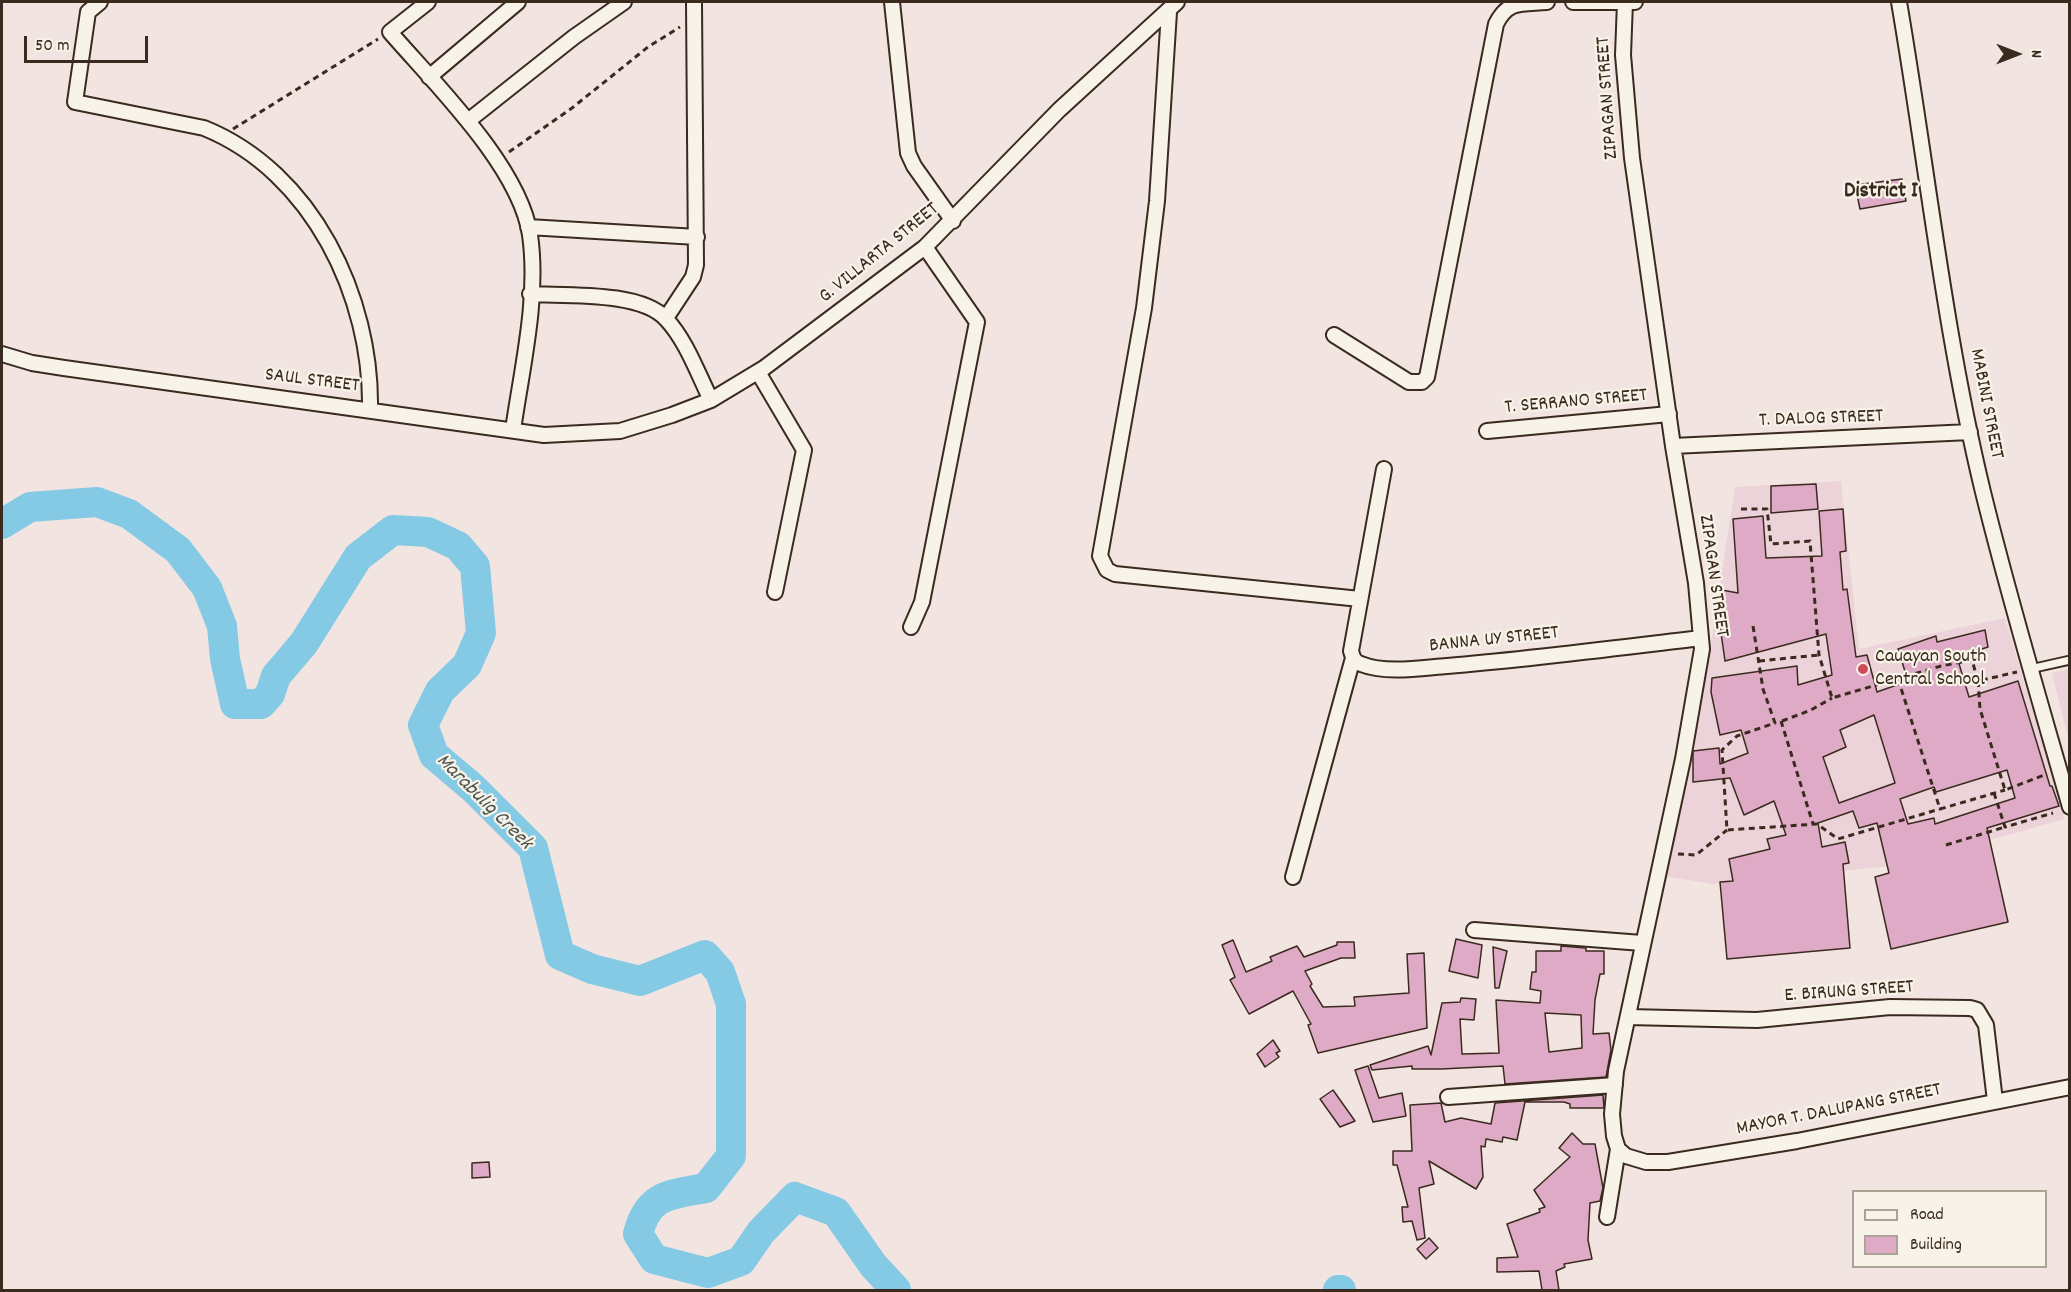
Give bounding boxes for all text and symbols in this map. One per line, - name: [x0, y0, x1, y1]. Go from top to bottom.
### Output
- scale bar: [27, 24, 152, 62]
- north arrow: [1987, 24, 2047, 84]
- text: 50 m: [35, 34, 70, 59]
- street label: ZIPAGAN STREET: [1593, 36, 1625, 160]
- text: N: [2024, 50, 2047, 58]
- district label: District I: [1844, 180, 1918, 206]
- street label: G. VILLARTA STREET: [815, 198, 945, 310]
- street label: MABINI STREET: [1963, 347, 2007, 461]
- street label: SAUL STREET: [263, 364, 361, 400]
- street label: T. SERRANO STREET: [1504, 385, 1648, 421]
- street label: T. DALOG STREET: [1759, 406, 1883, 434]
- street label: ZIPAGAN STREET: [1692, 513, 1732, 639]
- street label: BANNA UY STREET: [1428, 622, 1560, 660]
- place label: Cauayan South Central School: [1875, 646, 1986, 693]
- marker: Cauayan South Central School: [1856, 662, 1870, 676]
- water label: Marabulig Creek: [430, 750, 536, 856]
- street label: E. BIRUNG STREET: [1784, 977, 1914, 1009]
- street label: MAYOR T. DALUPANG STREET: [1735, 1079, 1943, 1143]
- legend: [1852, 1190, 2047, 1268]
- text: Road: [1910, 1203, 1944, 1228]
- text: Building: [1910, 1233, 1962, 1258]

